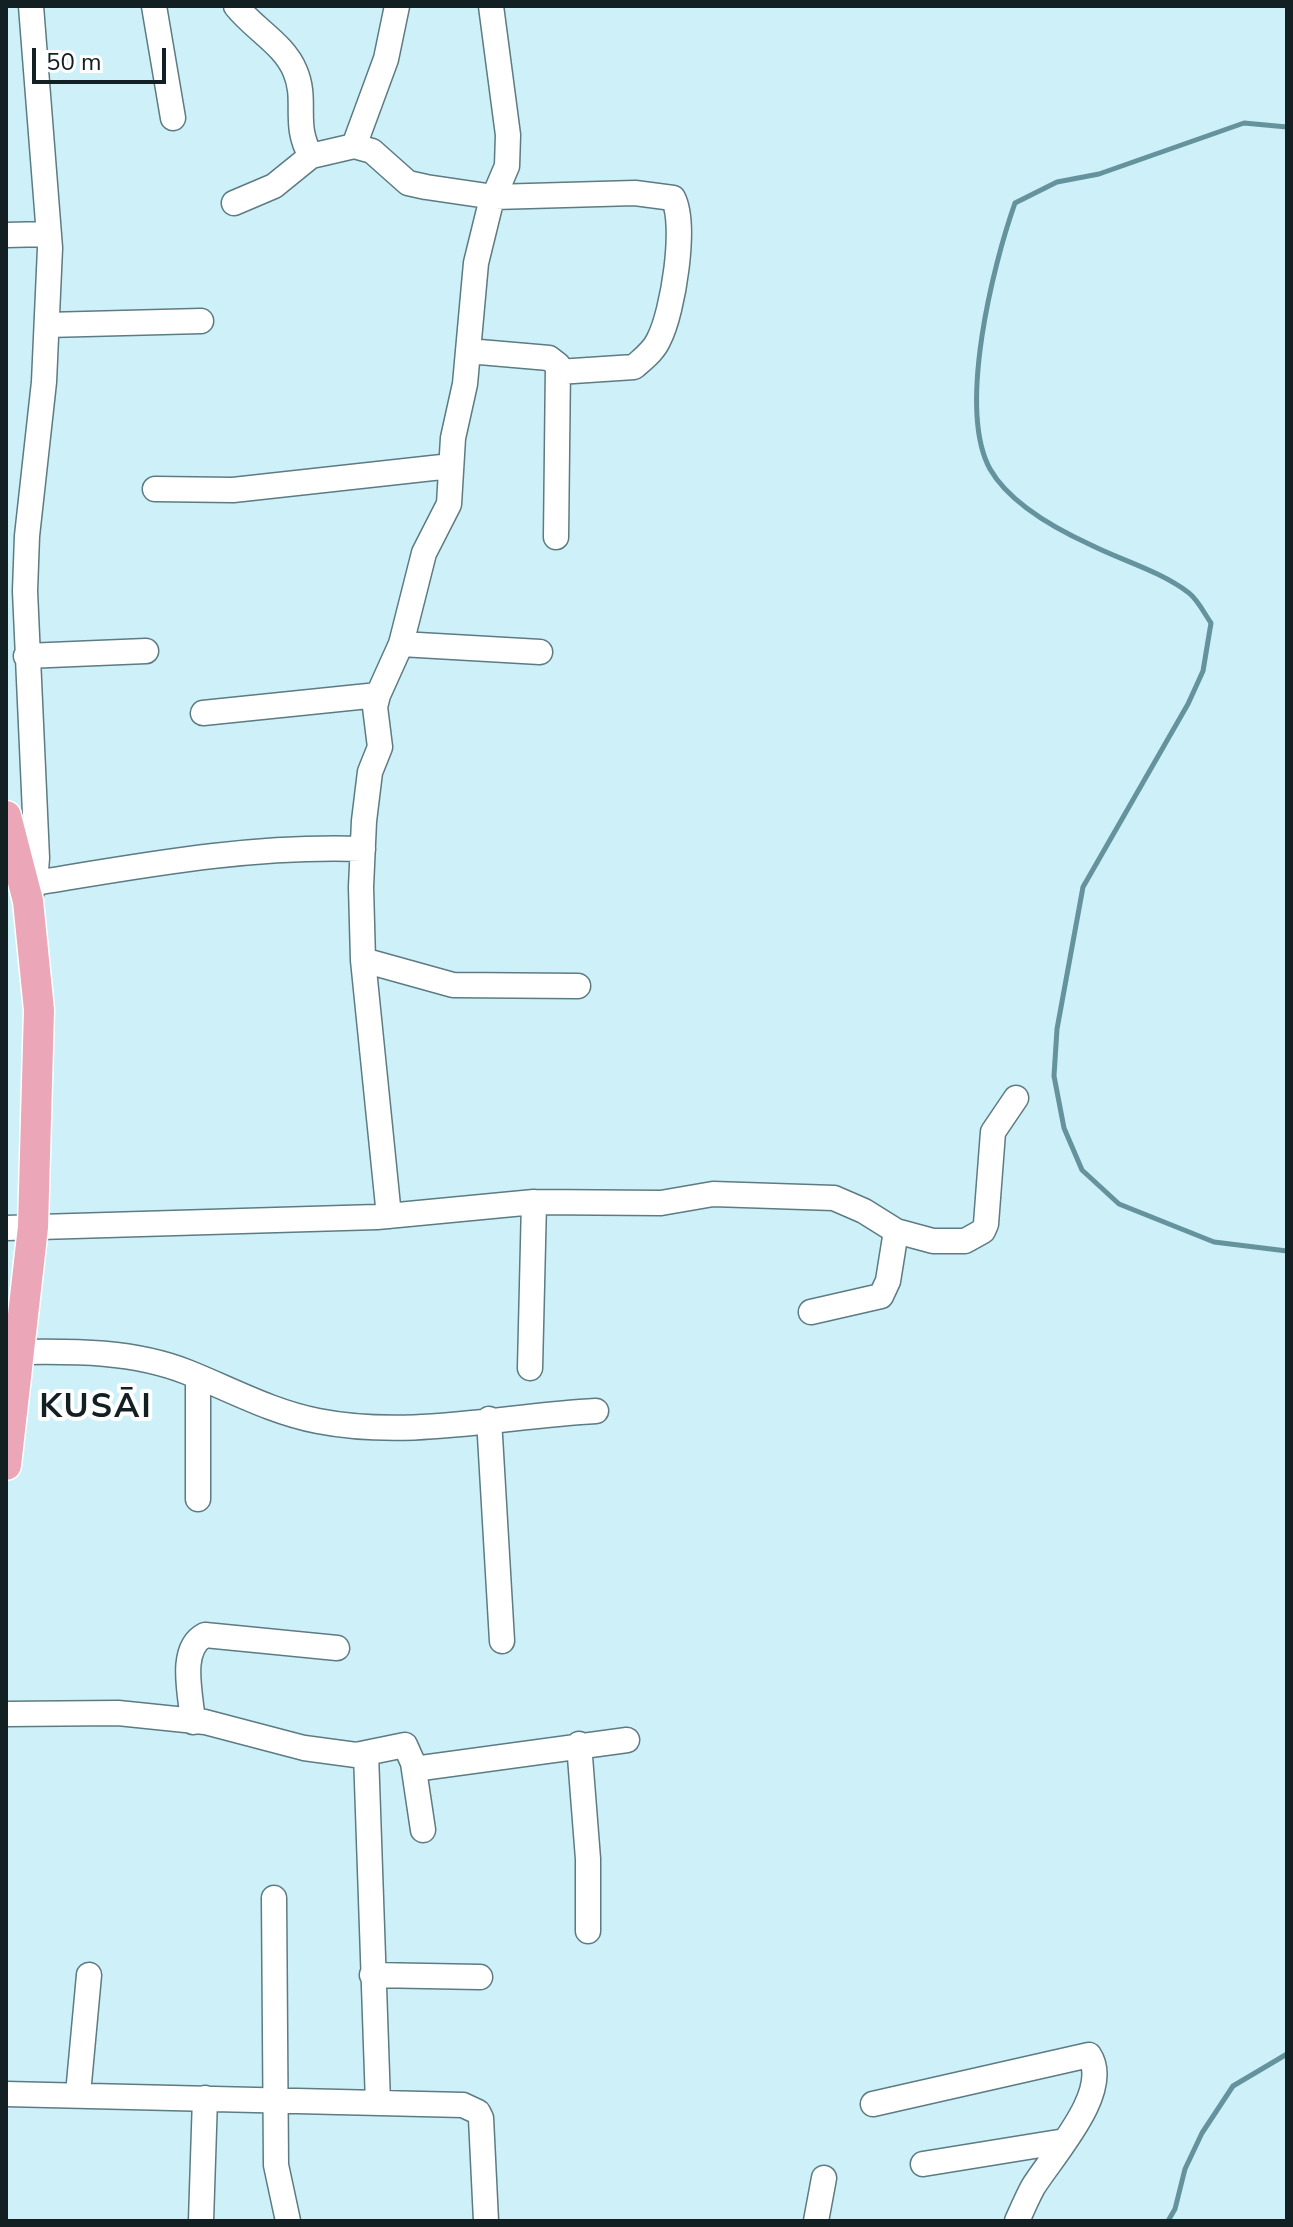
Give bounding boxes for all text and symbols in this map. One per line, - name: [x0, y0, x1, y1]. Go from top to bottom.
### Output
- scale bar: [36, 32, 170, 82]
- text: 50 m: [46, 46, 102, 78]
- district label: KUSĀI: [39, 1389, 153, 1429]

